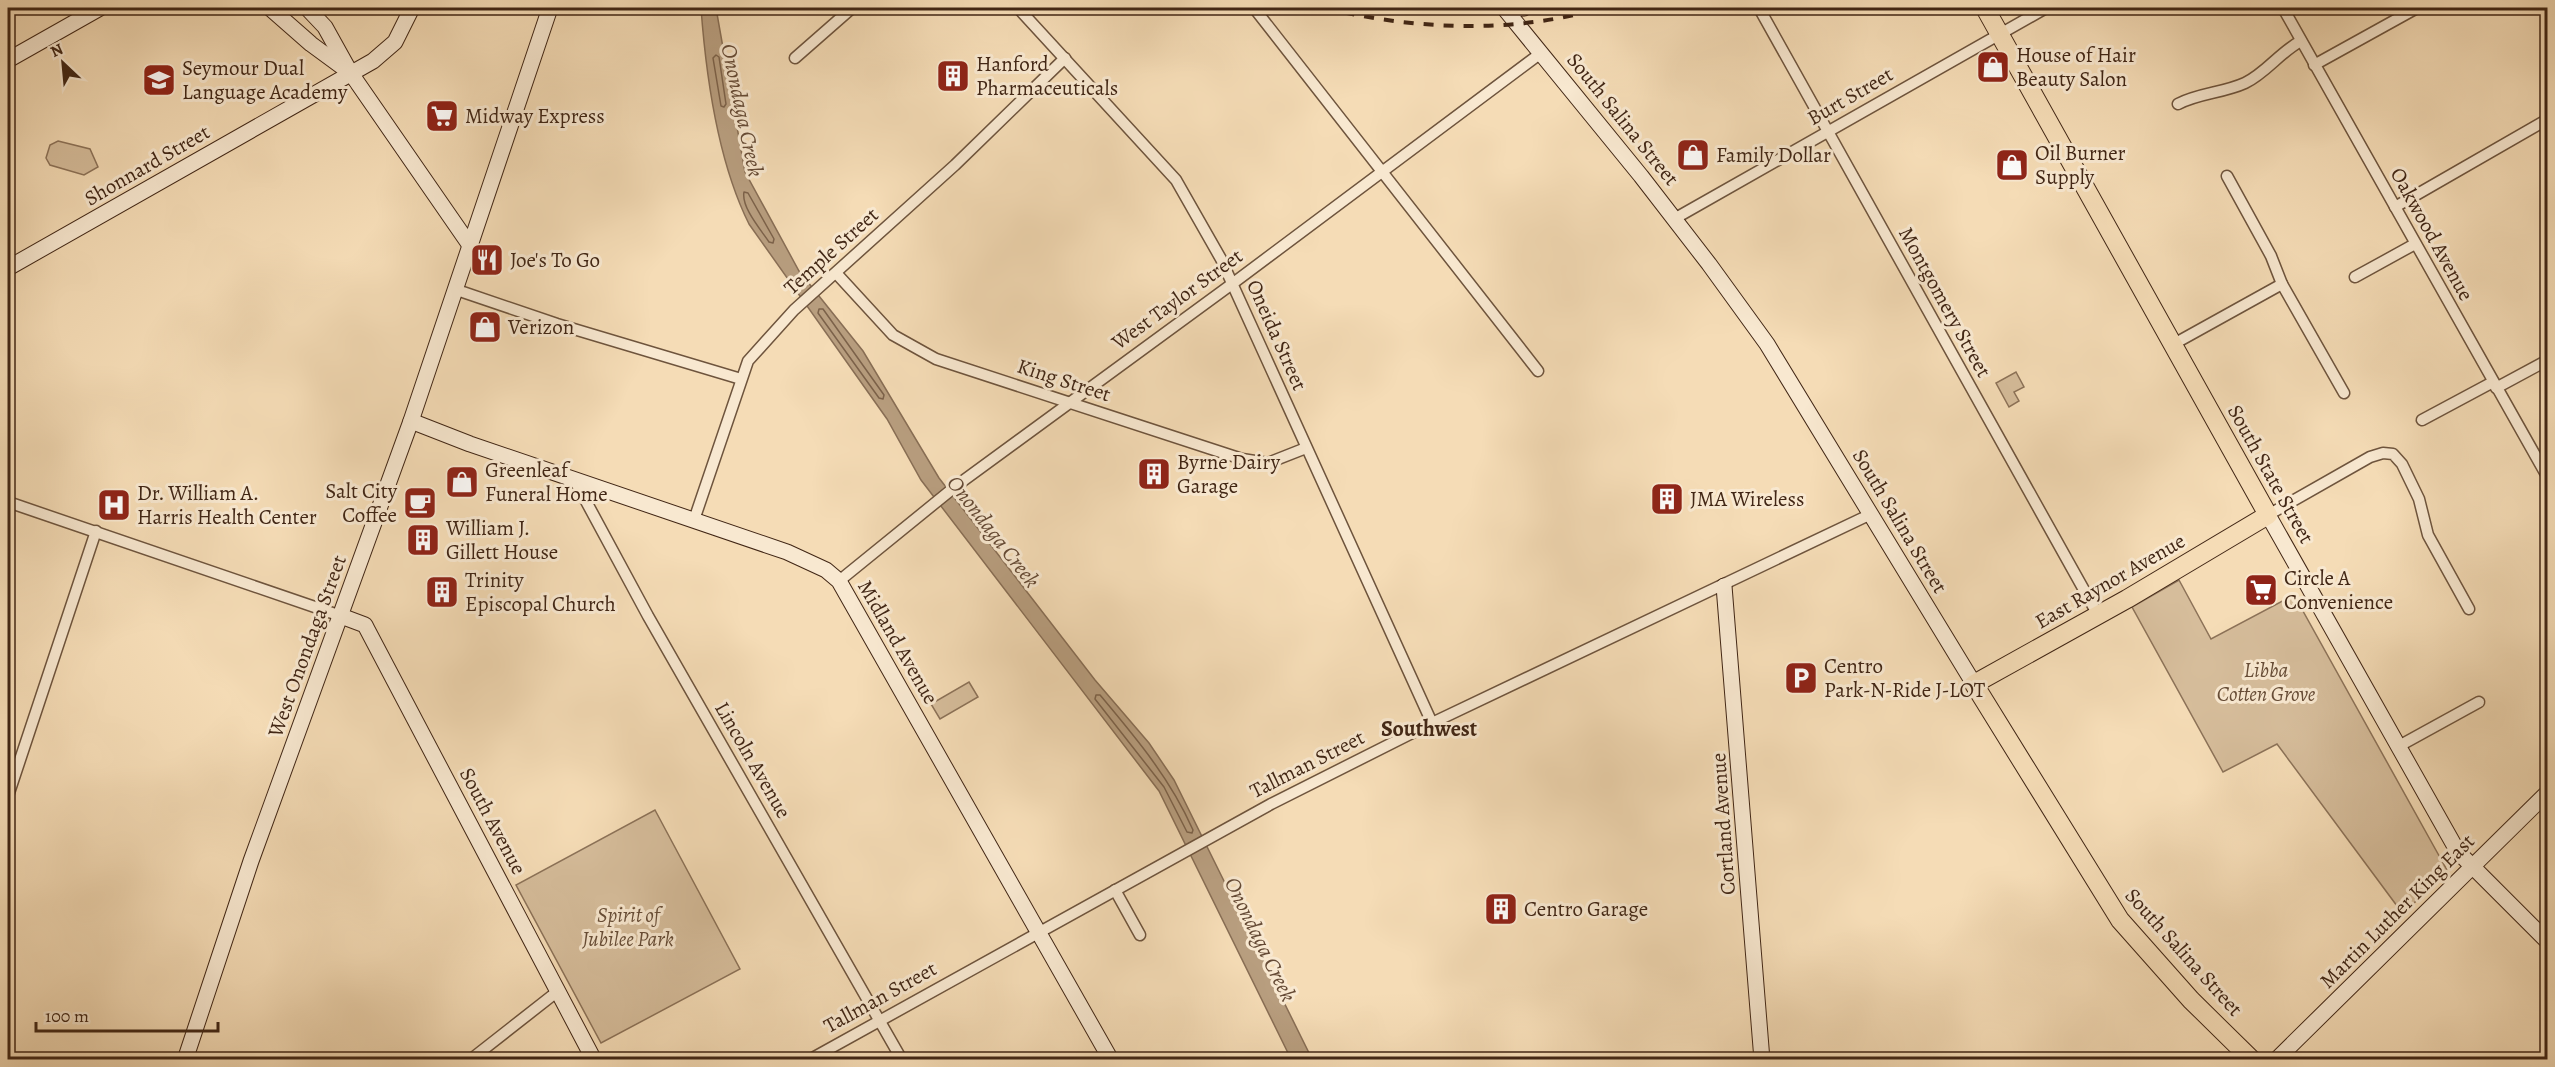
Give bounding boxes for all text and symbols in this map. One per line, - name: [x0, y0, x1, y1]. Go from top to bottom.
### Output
- north arrow: [33, 33, 93, 93]
- text: N: [47, 38, 67, 63]
- water label: Onondaga Creek: [713, 41, 771, 180]
- place label: House of Hair Beauty Salon: [2016, 41, 2136, 93]
- street label: South Salina Street: [1561, 47, 1685, 191]
- shop icon: House of Hair Beauty Salon: [1975, 49, 2011, 85]
- place label: Hanford Pharmaceuticals: [976, 50, 1118, 102]
- place label: Seymour Dual Language Academy: [182, 54, 348, 106]
- building icon: Hanford Pharmaceuticals: [935, 58, 971, 94]
- street label: Burt Street: [1802, 60, 1898, 132]
- school or university icon: Seymour Dual Language Academy: [141, 62, 177, 98]
- supermarket icon: Midway Express: [424, 98, 460, 134]
- place label: Midway Express: [465, 102, 605, 130]
- street label: Shonnard Street: [79, 118, 215, 212]
- shop icon: Family Dollar: [1675, 137, 1711, 173]
- place label: Oil Burner Supply: [2035, 139, 2126, 191]
- place label: Family Dollar: [1716, 141, 1831, 169]
- shop icon: Oil Burner Supply: [1994, 147, 2030, 183]
- street label: Oakwood Avenue: [2384, 162, 2480, 306]
- street label: Temple Street: [778, 201, 884, 301]
- street label: Montgomery Street: [1892, 222, 1998, 382]
- restaurant icon: Joe's To Go: [469, 242, 505, 278]
- street label: West Taylor Street: [1105, 242, 1248, 357]
- place label: Joe's To Go: [510, 246, 600, 274]
- street label: Oneida Street: [1240, 275, 1314, 395]
- shop icon: Verizon: [467, 309, 503, 345]
- place label: Verizon: [507, 313, 574, 341]
- street label: King Street: [1014, 352, 1114, 408]
- street label: South State Street: [2221, 400, 2321, 549]
- street label: South Salina Street: [1846, 444, 1954, 598]
- place label: Byrne Dairy Garage: [1177, 448, 1281, 500]
- place label: Greenleaf Funeral Home: [485, 456, 608, 508]
- building icon: Byrne Dairy Garage: [1136, 456, 1172, 492]
- shop icon: Greenleaf Funeral Home: [444, 464, 480, 500]
- water label: Onondaga Creek: [940, 469, 1047, 594]
- place label: Salt City Coffee: [325, 477, 398, 529]
- place label: Dr. William A. Harris Health Center: [137, 479, 317, 531]
- building icon: JMA Wireless: [1649, 481, 1685, 517]
- cafe icon: Salt City Coffee: [402, 485, 438, 521]
- place label: JMA Wireless: [1690, 485, 1804, 513]
- hospital icon: Dr. William A. Harris Health Center: [96, 487, 132, 523]
- place label: William J. Gillett House: [445, 514, 558, 566]
- building icon: William J. Gillett House: [405, 522, 441, 558]
- street label: East Raynor Avenue: [2030, 527, 2190, 635]
- street label: West Onondaga Street: [261, 551, 353, 742]
- place label: Circle A Convenience: [2284, 564, 2393, 616]
- place label: Trinity Episcopal Church: [465, 566, 616, 618]
- supermarket icon: Circle A Convenience: [2243, 572, 2279, 608]
- building icon: Trinity Episcopal Church: [424, 574, 460, 610]
- street label: Midland Avenue: [851, 575, 945, 709]
- place label: Centro Park-N-Ride J-LOT: [1824, 652, 1986, 704]
- park label: Libba Cotten Grove: [2217, 656, 2316, 708]
- parking icon: Centro Park-N-Ride J-LOT: [1783, 660, 1819, 696]
- street label: Lincoln Avenue: [708, 697, 798, 823]
- district label: Southwest: [1381, 714, 1478, 744]
- street label: Tallman Street: [1245, 723, 1369, 805]
- street label: Cortland Avenue: [1704, 752, 1742, 896]
- street label: South Avenue: [453, 763, 533, 879]
- street label: Martin Luther King East: [2314, 827, 2481, 994]
- water label: Onondaga Creek: [1217, 872, 1303, 1007]
- street label: South Salina Street: [2119, 882, 2249, 1022]
- building icon: Centro Garage: [1483, 891, 1519, 927]
- place label: Centro Garage: [1524, 895, 1648, 923]
- park label: Spirit of Jubilee Park: [581, 901, 674, 953]
- street label: Tallman Street: [819, 954, 942, 1040]
- scale bar: [36, 995, 218, 1033]
- text: 100 m: [45, 1004, 89, 1028]

